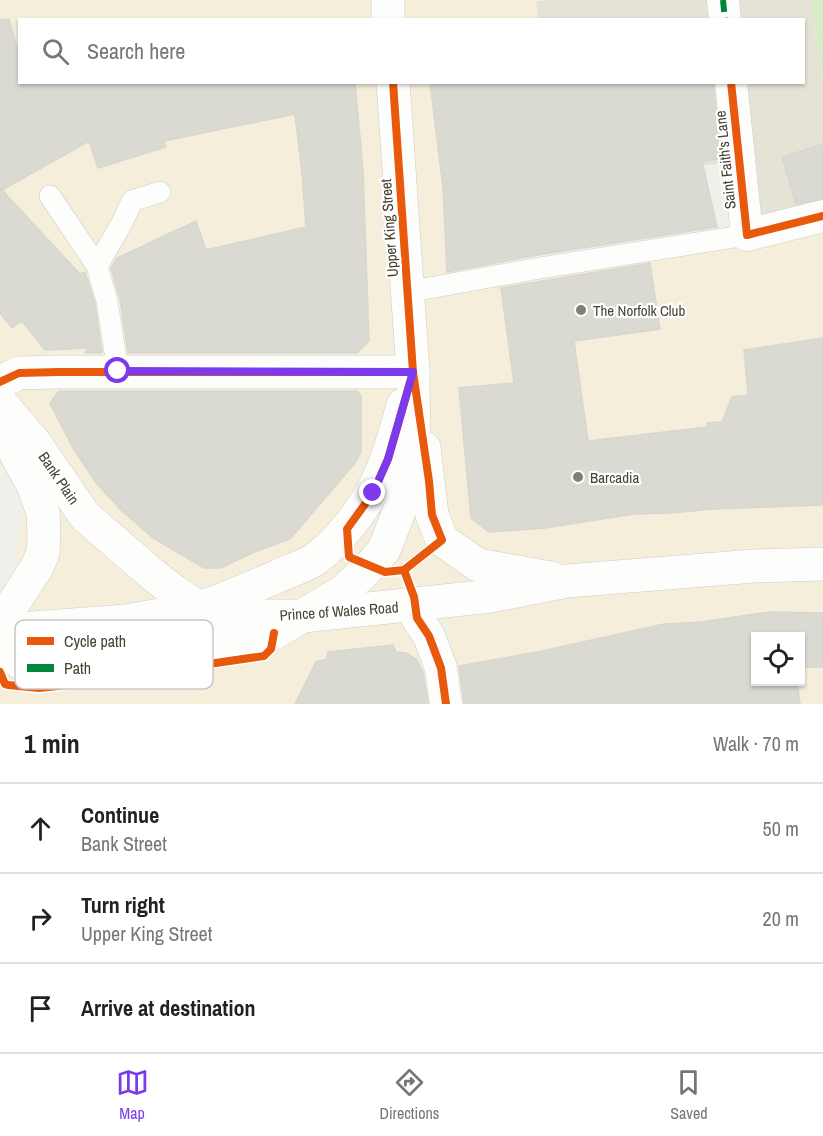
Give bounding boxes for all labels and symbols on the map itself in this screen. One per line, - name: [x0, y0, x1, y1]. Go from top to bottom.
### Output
- street label: Saint Faith's Lane: [709, 110, 741, 210]
- street label: Upper King Street: [375, 178, 403, 278]
- place label: The Norfolk Club: [593, 300, 685, 321]
- marker: The Norfolk Club: [574, 303, 588, 317]
- route start: [104, 357, 130, 383]
- street label: Bank Plain: [34, 447, 84, 509]
- place label: Barcadia: [590, 467, 639, 488]
- marker: Barcadia: [571, 470, 585, 484]
- route end: [359, 479, 385, 505]
- street label: Prince of Wales Road: [279, 596, 399, 626]
- legend: [15, 620, 213, 689]
- text: Cycle path: [64, 630, 126, 652]
- text: Path: [64, 657, 91, 679]

